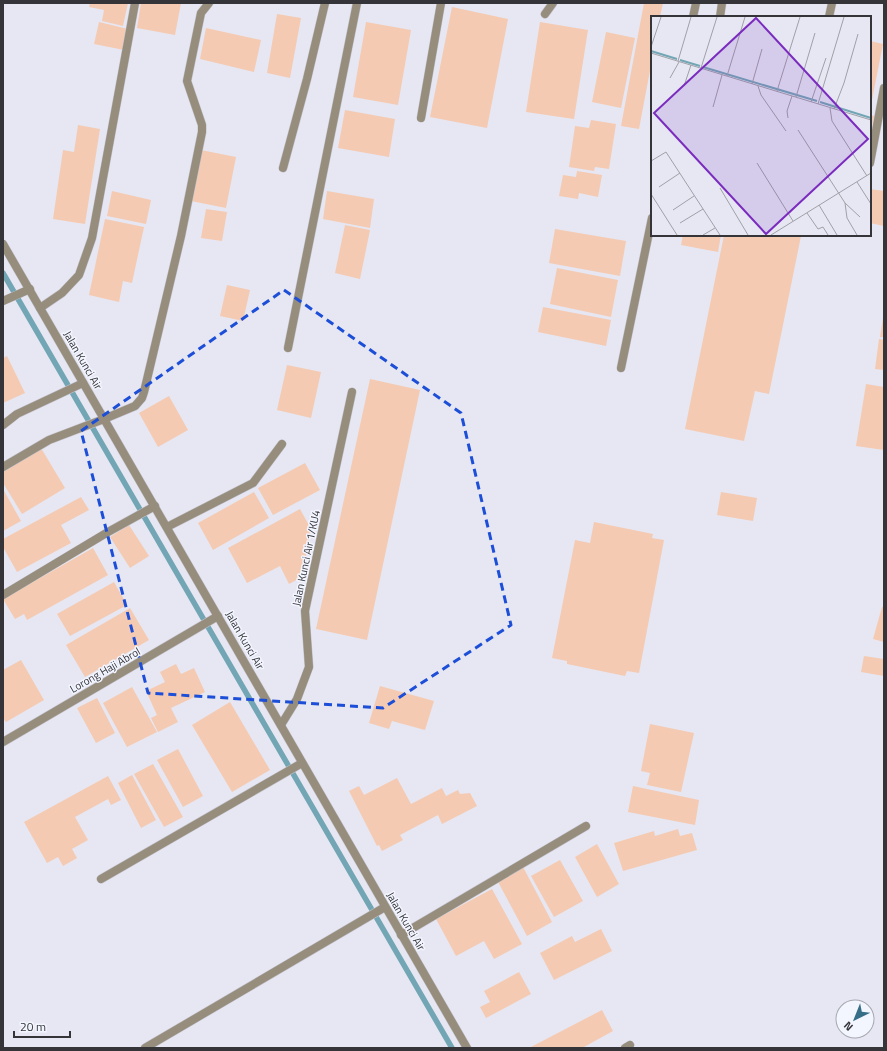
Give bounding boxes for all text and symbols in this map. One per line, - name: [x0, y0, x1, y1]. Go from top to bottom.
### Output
- inset map: [651, 16, 871, 236]
- street label: Jalan Kunci Air: [60, 328, 106, 392]
- street label: Jalan Kunci Air 1/KU4: [288, 508, 324, 608]
- street label: Jalan Kunci Air: [222, 608, 268, 672]
- street label: Lorong Haji Abrol: [67, 643, 143, 697]
- street label: Jalan Kunci Air: [383, 889, 429, 953]
- north arrow: [835, 999, 875, 1039]
- scale bar: [14, 1013, 70, 1039]
- text: 20 m: [20, 1017, 46, 1036]
- text: N: [840, 1018, 856, 1035]

